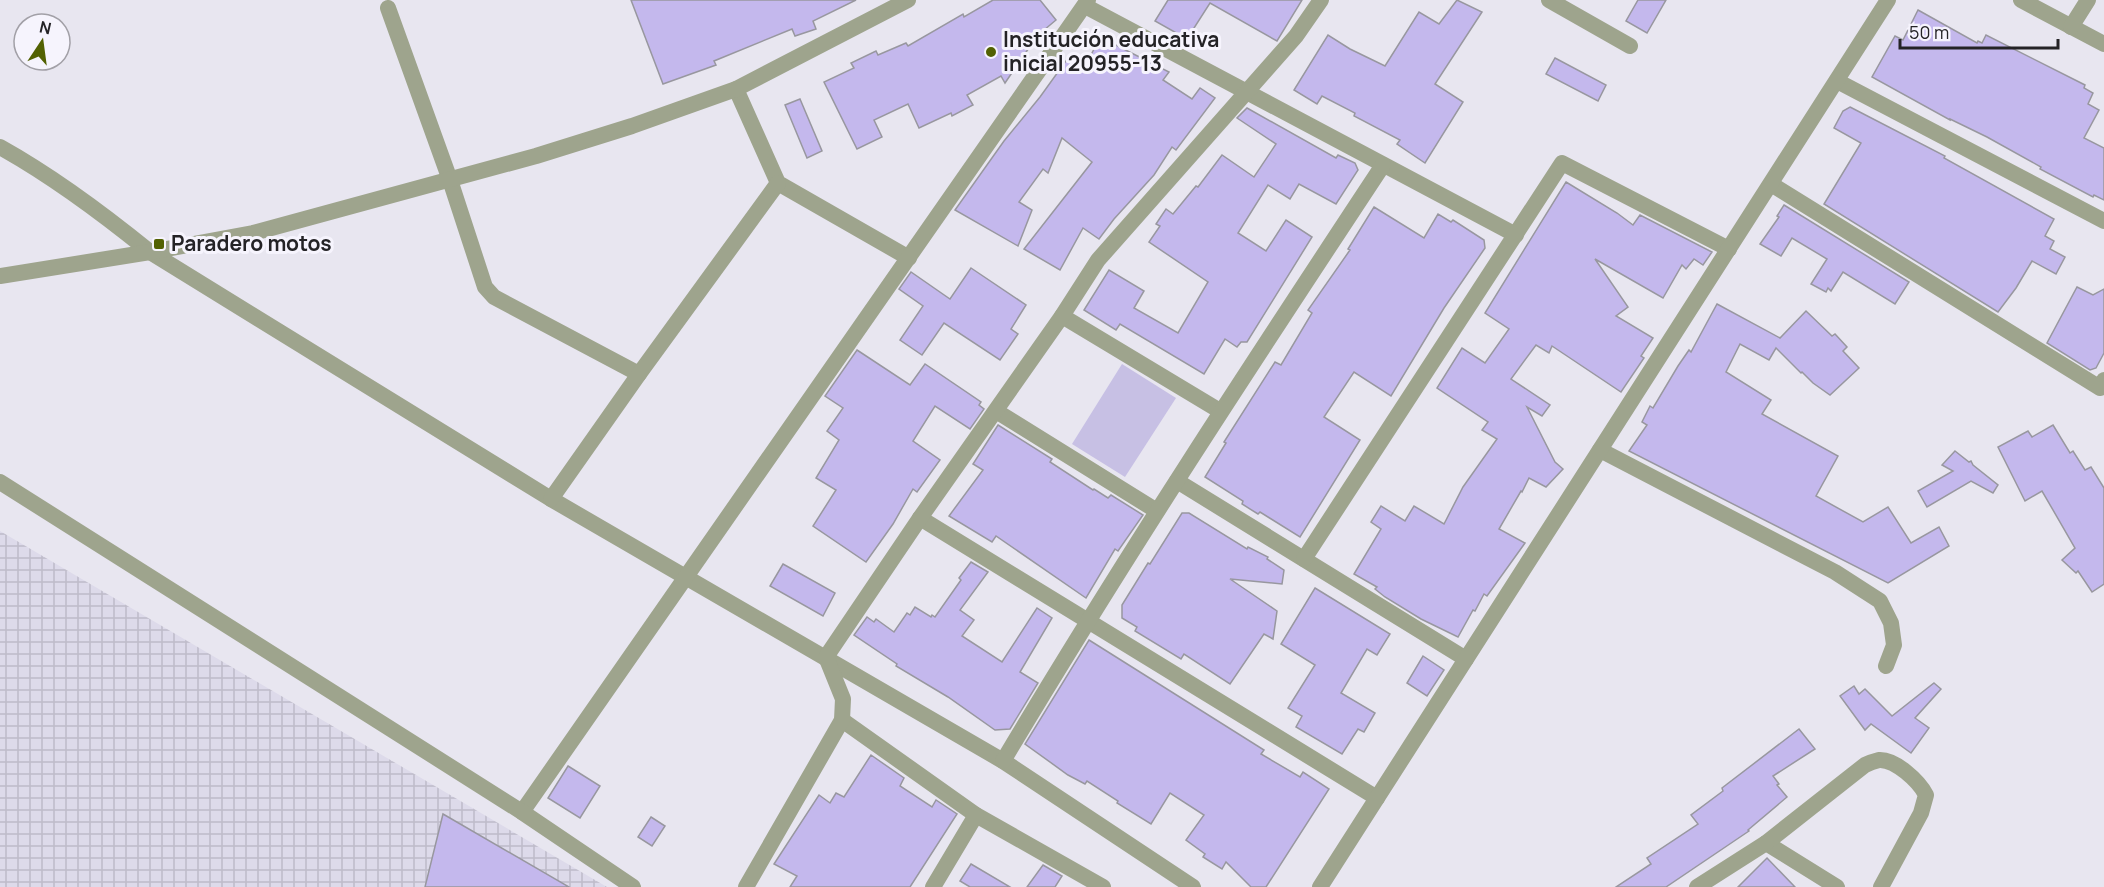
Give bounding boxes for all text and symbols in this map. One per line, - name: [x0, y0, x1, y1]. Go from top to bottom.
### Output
- north arrow: [12, 12, 72, 72]
- scale bar: [1900, 12, 2058, 50]
- text: N: [37, 15, 53, 39]
- text: 50 m: [1909, 20, 1949, 44]
- place label: Institución educativa inicial 20955-13: [1003, 25, 1219, 77]
- marker: Institución educativa inicial 20955-13: [984, 45, 998, 59]
- place label: Paradero motos: [171, 229, 332, 257]
- marker: Paradero motos: [152, 237, 166, 251]

